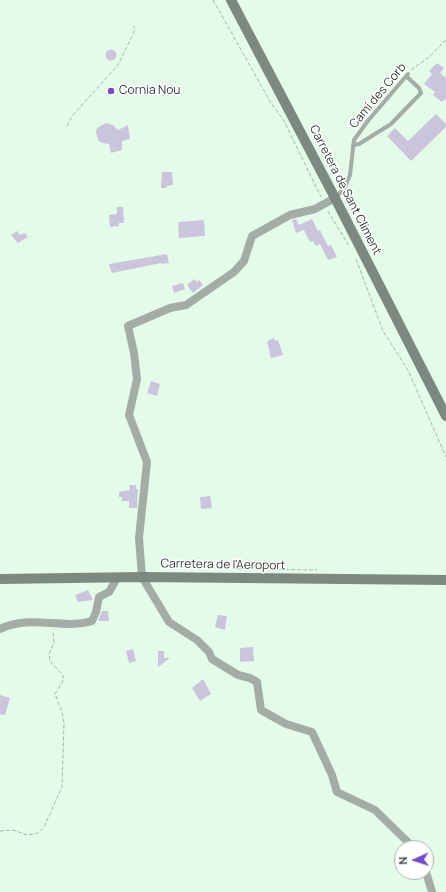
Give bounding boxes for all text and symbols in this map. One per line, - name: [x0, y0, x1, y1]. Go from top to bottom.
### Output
- street label: Camí des Corb: [347, 61, 409, 131]
- place label: Cornia Nou: [119, 84, 180, 98]
- marker: Cornia Nou: [106, 86, 116, 96]
- street label: Carretera de Sant Climent: [306, 123, 384, 257]
- street label: Carretera de l'Aeroport: [160, 557, 286, 573]
- north arrow: [394, 840, 434, 880]
- text: N: [395, 856, 410, 865]

